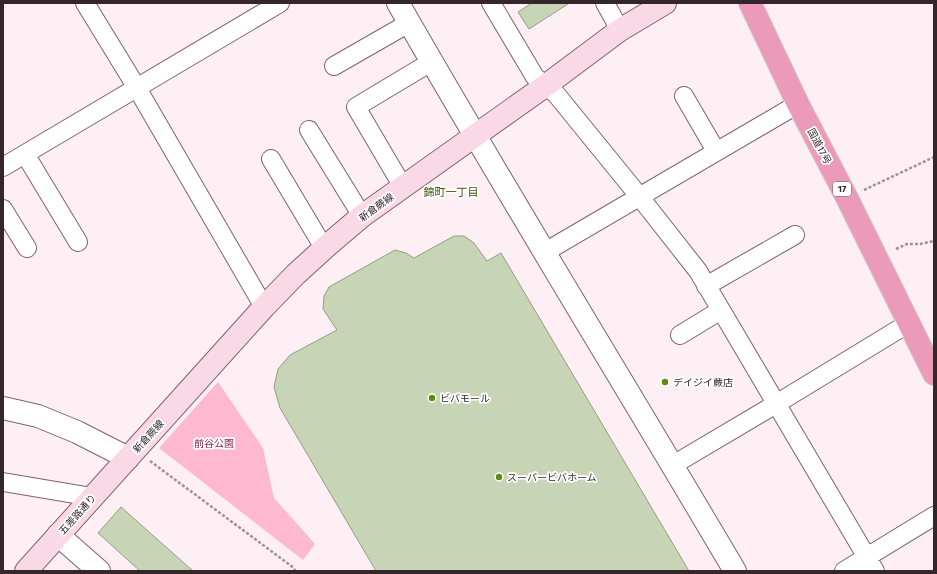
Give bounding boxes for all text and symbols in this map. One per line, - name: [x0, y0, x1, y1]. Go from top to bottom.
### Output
- street label: 国道17号: [805, 127, 834, 166]
- road number: 17: [833, 182, 851, 196]
- district label: 錦町一丁目: [424, 186, 479, 199]
- street label: 新倉蕨線: [357, 191, 396, 224]
- marker: デイジイ蕨店: [660, 377, 670, 387]
- place label: デイジイ蕨店: [673, 377, 733, 389]
- marker: ビバモール: [427, 393, 437, 403]
- place label: ビバモール: [440, 393, 490, 405]
- street label: 新倉蕨線: [131, 418, 167, 456]
- park label: 前谷公園: [194, 438, 234, 450]
- marker: スーパービバホーム: [494, 472, 504, 482]
- place label: スーパービバホーム: [507, 472, 597, 484]
- street label: 五差路通り: [57, 492, 99, 537]

